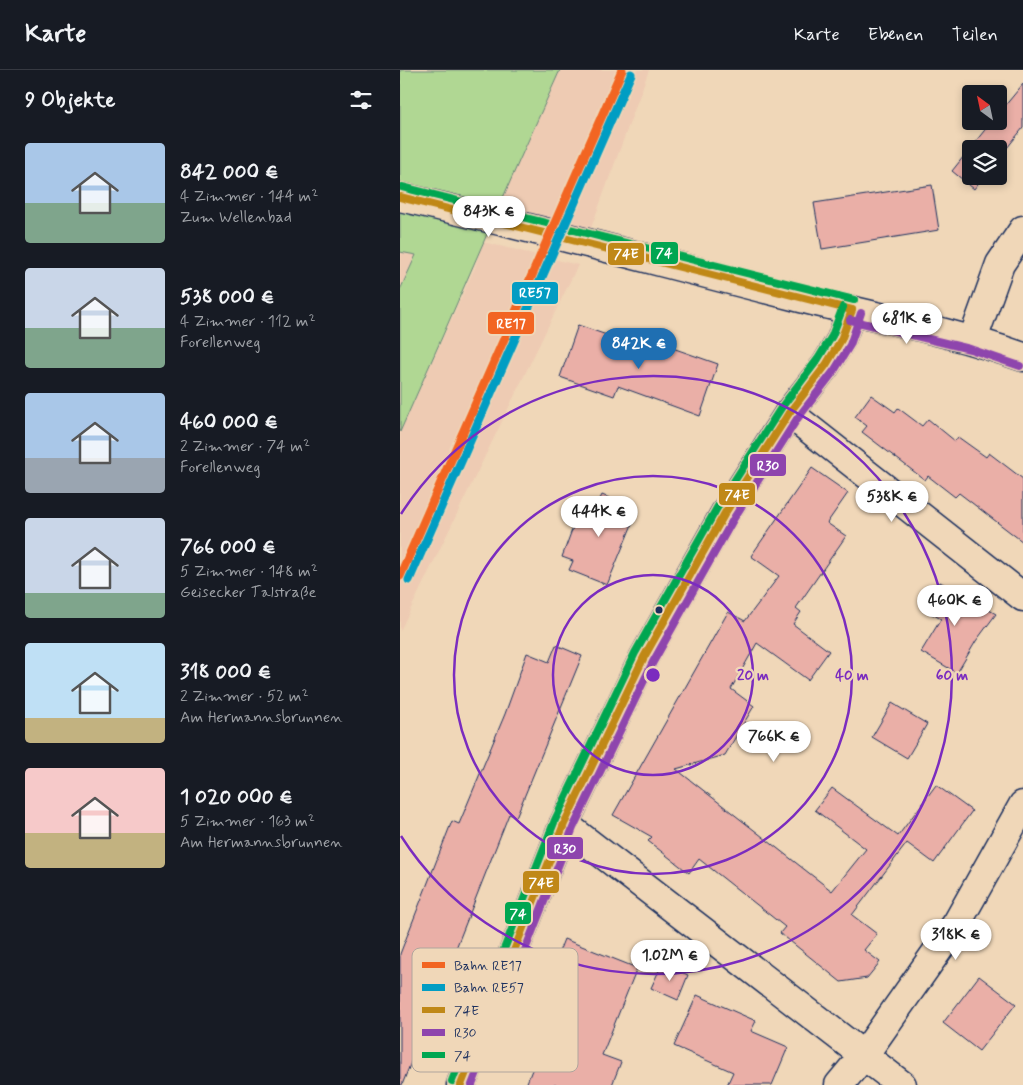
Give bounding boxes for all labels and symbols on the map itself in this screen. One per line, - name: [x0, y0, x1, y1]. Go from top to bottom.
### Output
- north arrow: [962, 85, 1008, 130]
- pin: 843K €: [448, 196, 530, 238]
- line badge: 74: [650, 241, 679, 265]
- line badge: 74E: [607, 242, 645, 266]
- text: 74: [656, 244, 673, 262]
- text: 74E: [613, 245, 639, 263]
- line badge: RE57: [511, 281, 559, 305]
- text: RE57: [519, 284, 551, 302]
- pin: 681K €: [866, 302, 948, 345]
- line badge: RE17: [487, 311, 535, 335]
- text: RE17: [496, 315, 526, 333]
- pin: 842K €: [598, 328, 680, 370]
- line badge: R30: [749, 453, 787, 477]
- text: R30: [757, 457, 779, 475]
- pin: 538K €: [851, 480, 933, 523]
- line badge: 74E: [718, 482, 756, 506]
- text: 74E: [724, 486, 750, 504]
- pin: 444K €: [558, 496, 640, 538]
- pin: 460K €: [914, 584, 996, 627]
- unlabelled marker: [654, 605, 664, 615]
- centre of rings: [644, 666, 662, 684]
- text: 20 m: [737, 666, 769, 686]
- text: 40 m: [835, 666, 869, 686]
- text: 60 m: [936, 666, 968, 686]
- pin: 766K €: [733, 720, 815, 763]
- line badge: R30: [546, 836, 584, 860]
- text: R30: [554, 840, 576, 858]
- line badge: 74E: [522, 870, 560, 894]
- text: 74E: [528, 874, 554, 892]
- line badge: 74: [504, 901, 532, 925]
- text: 74: [510, 905, 527, 923]
- pin: 318K €: [915, 918, 997, 961]
- pin: 1.02M €: [624, 940, 716, 982]
- legend: [412, 948, 578, 1072]
- text: Bahn RE17: [454, 957, 522, 975]
- text: Bahn RE57: [454, 979, 524, 997]
- text: 74E: [454, 1002, 479, 1020]
- text: R30: [454, 1024, 477, 1042]
- text: 74: [454, 1047, 471, 1065]

